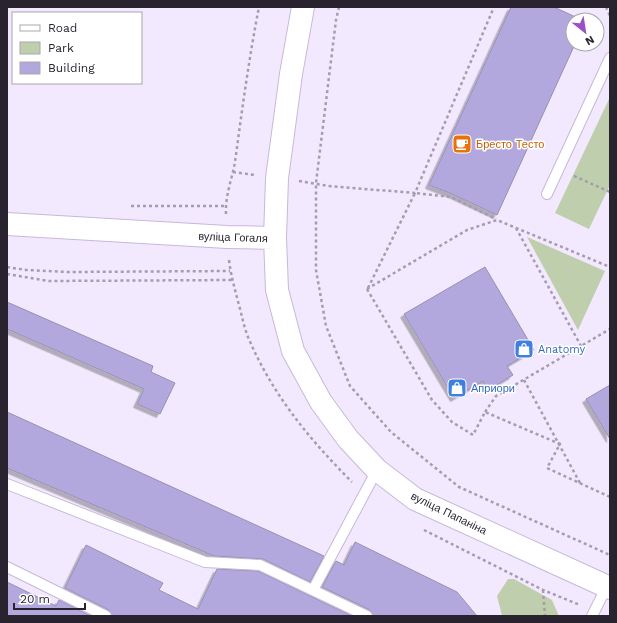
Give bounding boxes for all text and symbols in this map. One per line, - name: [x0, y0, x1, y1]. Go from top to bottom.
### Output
- legend: [12, 12, 142, 84]
- north arrow: [565, 12, 605, 52]
- text: Road: [48, 21, 77, 35]
- text: N: [583, 33, 597, 48]
- text: Park: [48, 41, 74, 55]
- text: Building: [48, 61, 95, 75]
- cafe icon: Бресто Тесто: [451, 133, 473, 155]
- place label: Бресто Тесто: [476, 138, 545, 151]
- street label: вуліца Гогаля: [198, 230, 268, 245]
- shop icon: Anatomy: [513, 338, 535, 360]
- place label: Anatomy: [538, 343, 586, 356]
- shop icon: Априори: [446, 377, 468, 399]
- place label: Априори: [471, 382, 515, 395]
- street label: вуліца Папаніна: [409, 489, 490, 538]
- scale bar: [14, 585, 85, 611]
- text: 20 m: [20, 592, 50, 606]

